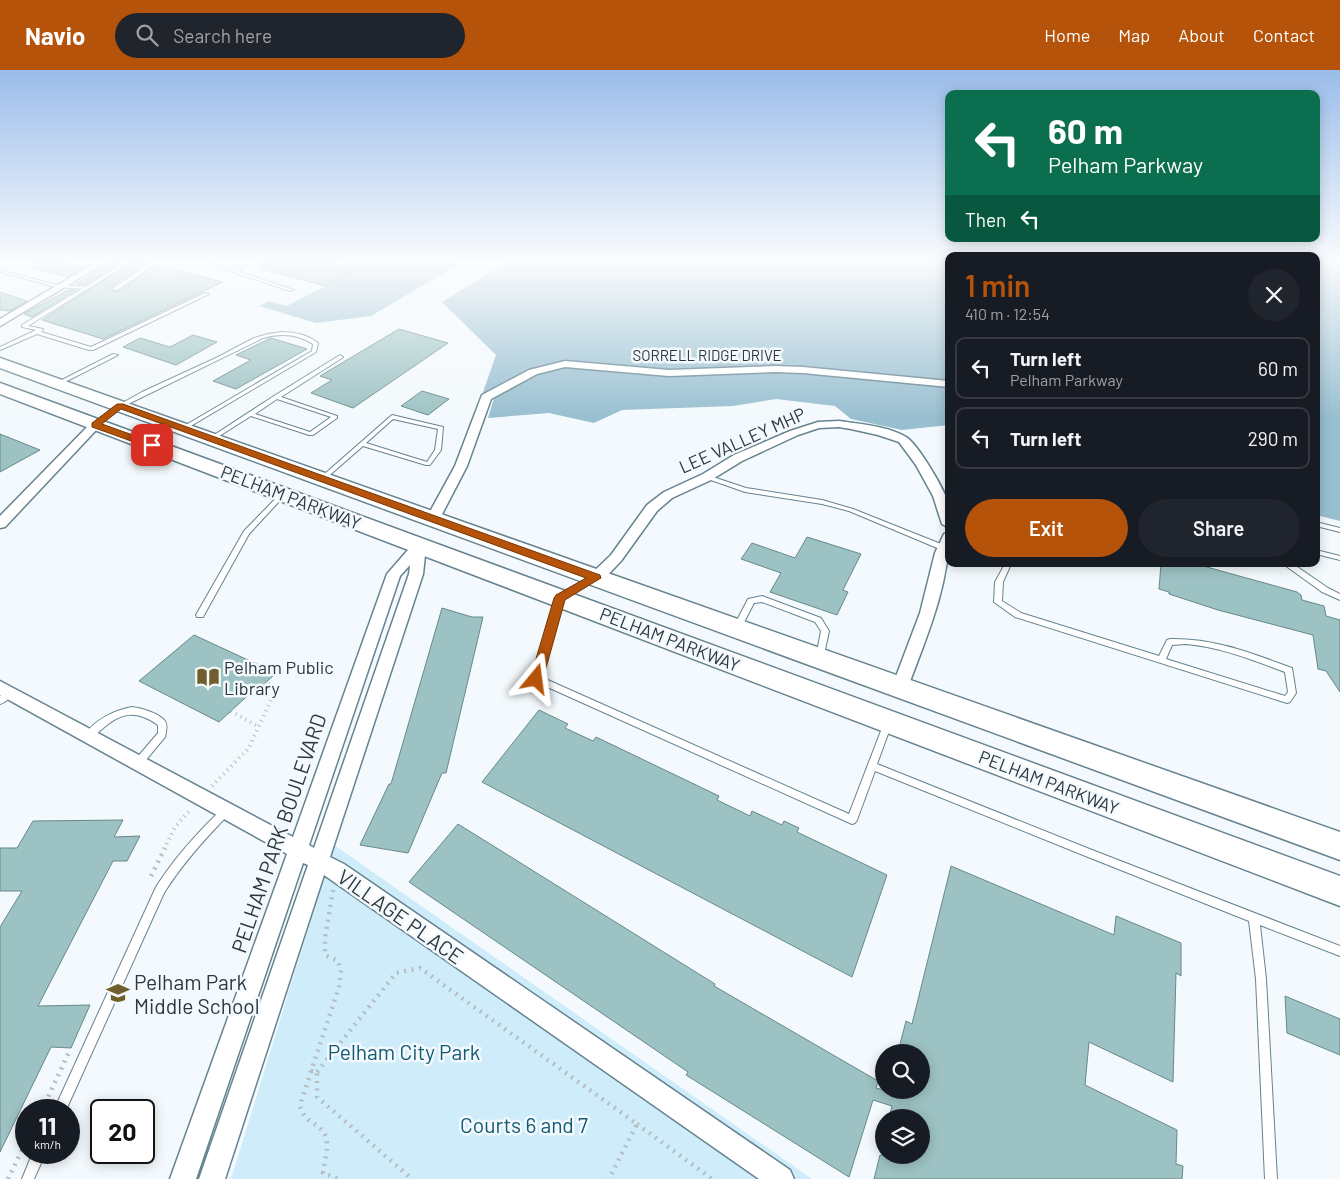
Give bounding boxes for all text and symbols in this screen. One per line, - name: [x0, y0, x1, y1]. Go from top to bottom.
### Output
- search box: [115, 13, 465, 58]
- text: Navio: [25, 21, 85, 50]
- icon: search: [133, 21, 161, 49]
- text: Search here: [173, 24, 272, 47]
- text: Home: [1044, 24, 1090, 46]
- text: Map: [1118, 24, 1150, 46]
- text: About: [1178, 24, 1225, 46]
- text: Contact: [1253, 24, 1315, 46]
- text: 60 m: [1048, 109, 1123, 151]
- icon: left: [965, 110, 1030, 175]
- text: Pelham Parkway: [1048, 151, 1203, 177]
- icon: left: [1016, 205, 1044, 233]
- text: Then: [965, 208, 1006, 231]
- text: 1 min: [965, 267, 1030, 303]
- button: close: [1248, 269, 1300, 321]
- text: 410 m · 12:54: [965, 304, 1050, 323]
- street label: SORRELL RIDGE DRIVE: [632, 346, 782, 364]
- text: Turn left: [1010, 347, 1081, 370]
- icon: left: [967, 354, 995, 382]
- text: 60 m: [1258, 357, 1298, 380]
- text: Pelham Parkway: [1010, 370, 1123, 389]
- street label: LEE VALLEY MHP: [675, 402, 809, 478]
- pin: [131, 424, 173, 466]
- icon: left: [967, 424, 995, 452]
- text: Turn left: [1010, 427, 1081, 450]
- text: 290 m: [1248, 427, 1298, 450]
- icon: arrive: [138, 431, 166, 459]
- street label: PELHAM PARKWAY: [218, 460, 364, 534]
- button: Exit: [965, 499, 1128, 557]
- button: Share: [1138, 499, 1300, 557]
- street label: PELHAM PARKWAY: [597, 602, 743, 676]
- position arrow: [509, 652, 561, 704]
- place label: Pelham Public Library: [224, 656, 334, 699]
- library icon: Pelham Public Library: [195, 664, 221, 690]
- street label: PELHAM PARK BOULEVARD: [225, 710, 331, 956]
- street label: PELHAM PARKWAY: [976, 745, 1122, 819]
- street label: VILLAGE PLACE: [333, 863, 469, 969]
- place label: Pelham Park Middle School: [134, 969, 260, 1018]
- school or university icon: Pelham Park Middle School: [105, 980, 131, 1006]
- park label: Pelham City Park: [328, 1039, 480, 1064]
- map controls: [875, 1044, 930, 1164]
- button: search: [875, 1044, 930, 1099]
- speed limit sign: 20: [90, 1099, 155, 1164]
- button: layers: [875, 1109, 930, 1164]
- text: 11: [39, 1110, 56, 1140]
- park label: Courts 6 and 7: [460, 1112, 588, 1137]
- text: km/h: [34, 1137, 61, 1151]

